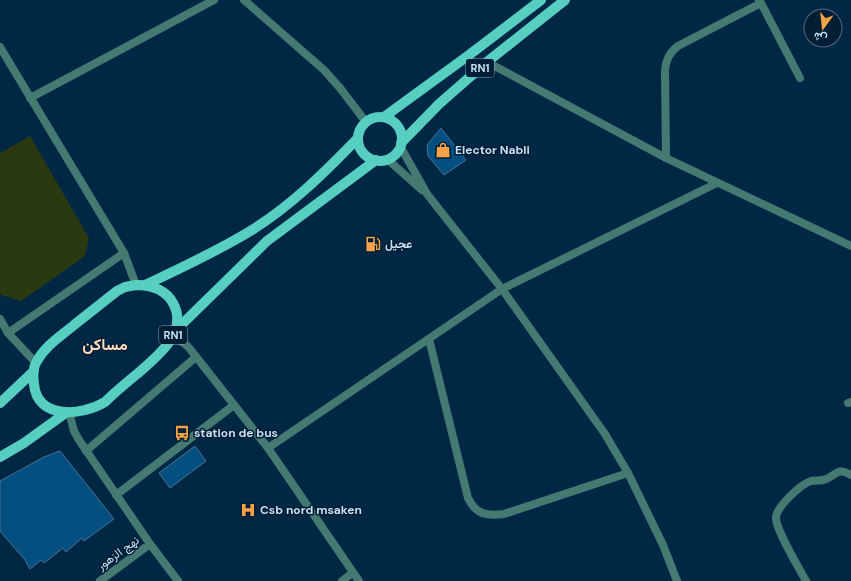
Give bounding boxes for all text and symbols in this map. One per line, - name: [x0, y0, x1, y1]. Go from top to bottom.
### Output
- north arrow: [803, 8, 843, 48]
- text: ش: [812, 29, 829, 46]
- road number: RN1: [466, 59, 494, 77]
- shop icon: Elector Nabli: [434, 141, 452, 159]
- place label: Elector Nabli: [455, 142, 530, 158]
- fuel station icon: عجيل: [364, 235, 382, 253]
- place label: عجيل: [385, 236, 412, 252]
- road number: RN1: [159, 326, 187, 344]
- district label: مساكن: [82, 334, 128, 355]
- bus stop icon: station de bus: [173, 424, 191, 442]
- place label: station de bus: [194, 425, 278, 441]
- hospital icon: Csb nord msaken: [239, 501, 257, 519]
- place label: Csb nord msaken: [260, 502, 362, 518]
- street label: نهج الزهور: [93, 532, 143, 575]

